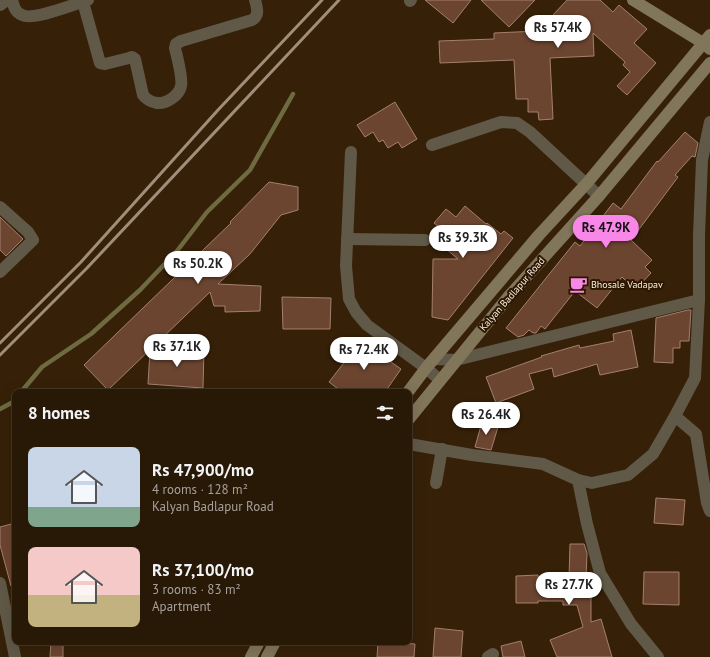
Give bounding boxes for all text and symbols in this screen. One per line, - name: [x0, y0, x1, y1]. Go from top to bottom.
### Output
- pin: Rs 57.4K: [517, 15, 599, 49]
- text: Rs 57.4K: [534, 19, 582, 36]
- pin: Rs 47.9K: [565, 215, 647, 249]
- text: Rs 47.9K: [582, 219, 630, 236]
- pin: Rs 39.3K: [422, 225, 504, 259]
- text: Rs 39.3K: [438, 229, 488, 246]
- pin: Rs 50.2K: [157, 251, 239, 285]
- street label: Kalyan Badlapur Road: [476, 254, 548, 334]
- text: Rs 50.2K: [173, 255, 223, 272]
- cafe icon: Bhosale Vadapav: [568, 274, 588, 294]
- place label: Bhosale Vadapav: [591, 278, 663, 291]
- pin: Rs 37.1K: [136, 334, 218, 368]
- pin: Rs 72.4K: [323, 337, 405, 371]
- text: Rs 37.1K: [153, 338, 201, 355]
- text: Rs 72.4K: [339, 341, 389, 358]
- text: 8 homes: [28, 402, 90, 424]
- icon: filters: [374, 402, 396, 424]
- pin: Rs 26.4K: [445, 402, 527, 436]
- text: Rs 26.4K: [461, 406, 511, 423]
- text: Rs 47,900/mo: [152, 459, 254, 481]
- icon: home: [60, 463, 108, 511]
- text: 4 rooms · 128 m²: [152, 481, 248, 498]
- text: Kalyan Badlapur Road: [152, 498, 274, 515]
- text: Rs 37,100/mo: [152, 559, 254, 581]
- icon: home: [60, 563, 108, 611]
- pin: Rs 27.7K: [528, 572, 610, 606]
- text: Rs 27.7K: [545, 576, 593, 593]
- text: 3 rooms · 83 m²: [152, 581, 241, 598]
- text: Apartment: [152, 598, 211, 615]

